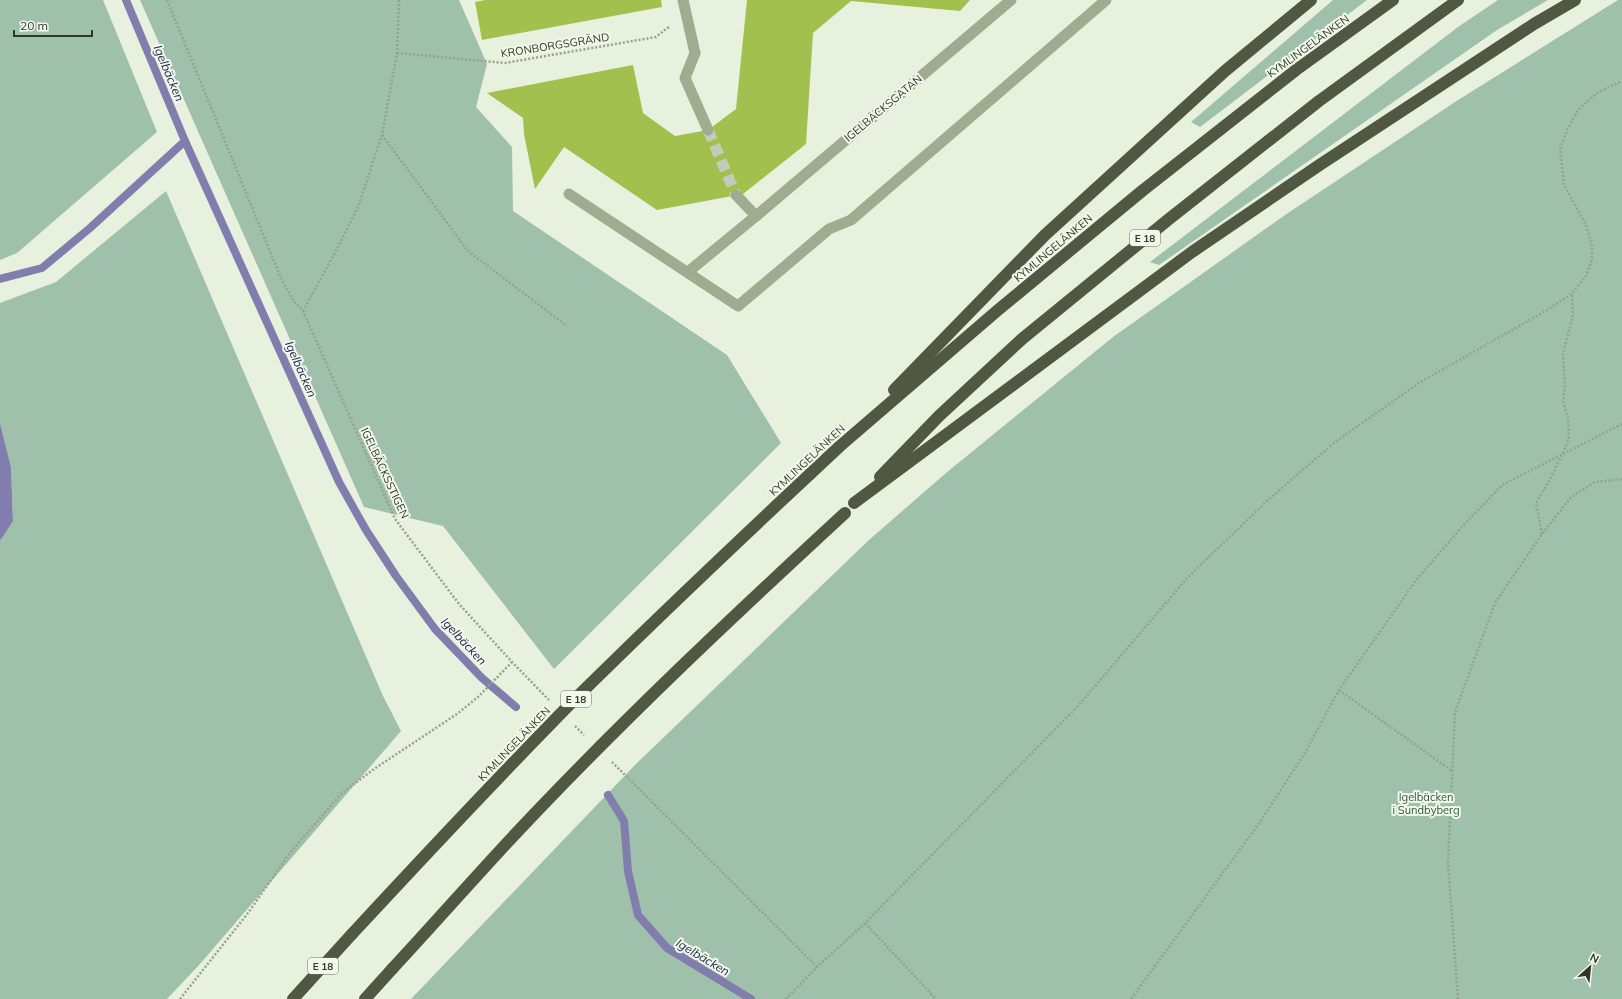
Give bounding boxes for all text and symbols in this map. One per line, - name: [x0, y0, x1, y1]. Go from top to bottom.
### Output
- street label: KYMLINGELÄNKEN: [1264, 11, 1352, 81]
- scale bar: [14, 12, 92, 38]
- text: 20 m: [20, 18, 48, 33]
- street label: KRONBORGSGRÄND: [500, 30, 610, 60]
- water label: Igelbäcken: [150, 43, 188, 103]
- street label: IGELBÄCKSGATAN: [841, 71, 925, 145]
- street label: KYMLINGELÄNKEN: [1011, 211, 1095, 285]
- road number: E 18: [1130, 230, 1160, 246]
- water label: Igelbäcken: [282, 339, 320, 399]
- street label: KYMLINGELÄNKEN: [766, 421, 848, 499]
- street label: IGELBÄCKSSTIGEN: [358, 425, 412, 521]
- water label: Igelbäcken: [438, 614, 490, 668]
- road number: E 18: [561, 691, 591, 707]
- street label: KYMLINGELÄNKEN: [475, 704, 553, 784]
- park label: Igelbäcken i Sundbyberg: [1392, 790, 1460, 817]
- water label: Igelbäcken: [674, 935, 732, 979]
- north arrow: [1570, 947, 1610, 987]
- text: N: [1588, 950, 1601, 966]
- road number: E 18: [308, 958, 338, 974]

